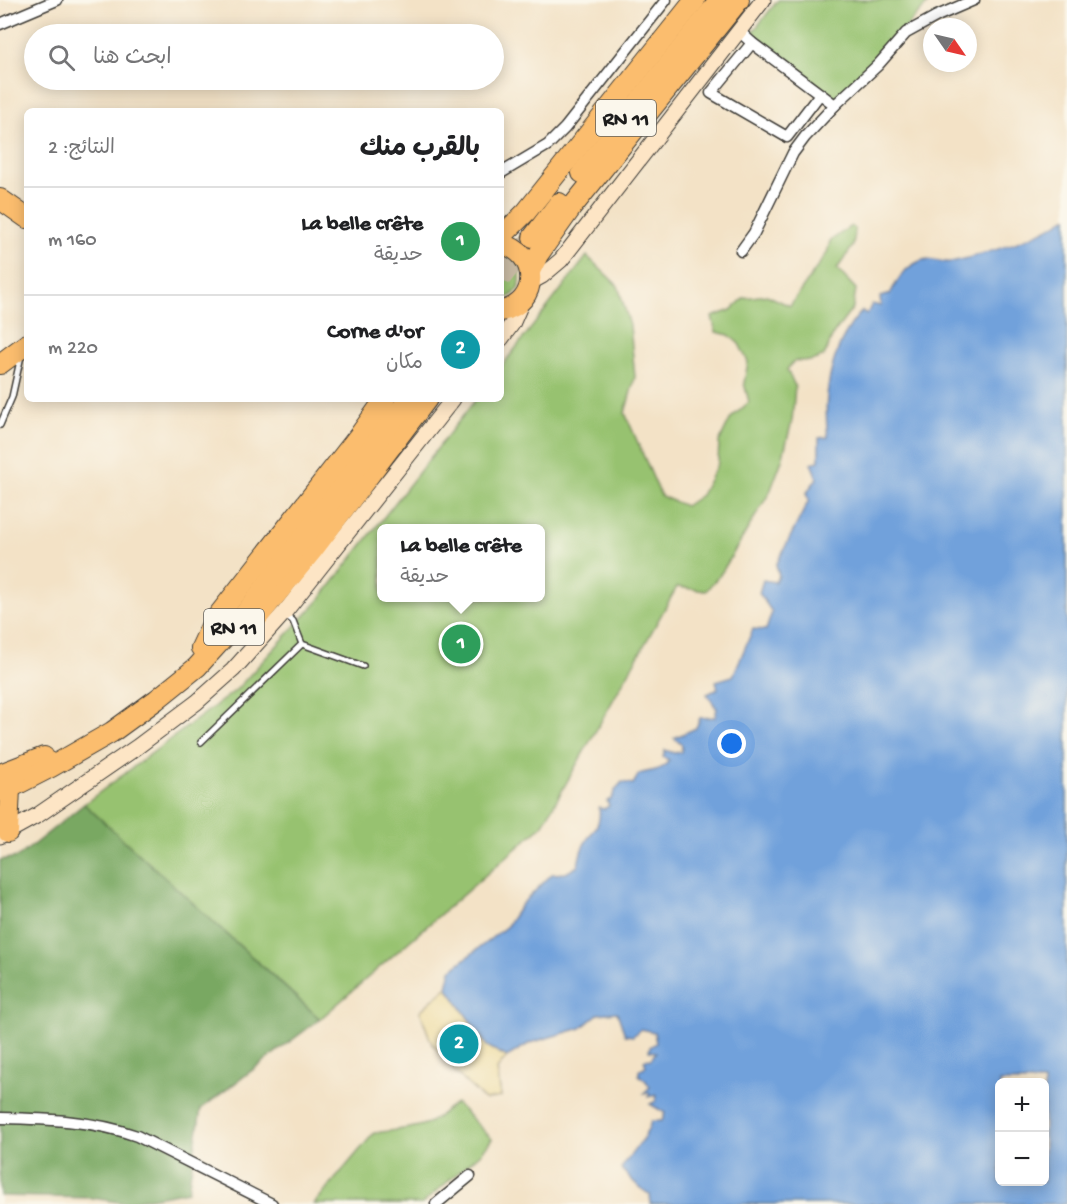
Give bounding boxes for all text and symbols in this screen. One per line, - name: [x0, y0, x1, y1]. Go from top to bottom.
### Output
- north arrow: [923, 18, 977, 72]
- search box: [24, 24, 504, 90]
- icon: search: [45, 41, 78, 74]
- text: ابحث هنا: [93, 46, 172, 72]
- road number: RN 11: [596, 100, 656, 136]
- text: بالقرب منك: [360, 135, 480, 166]
- text: النتائج: 2: [48, 138, 115, 161]
- text: La belle crête: [301, 212, 423, 238]
- text: 160 m: [48, 230, 97, 253]
- text: 1: [456, 230, 465, 253]
- text: حديقة: [374, 245, 423, 268]
- text: Corne d'or: [327, 320, 423, 346]
- text: 220 m: [48, 338, 98, 361]
- text: 2: [456, 338, 465, 361]
- text: مكان: [386, 353, 423, 376]
- popup: [377, 524, 545, 602]
- text: La belle crête: [400, 534, 522, 560]
- text: حديقة: [400, 567, 449, 590]
- road number: RN 11: [204, 609, 264, 645]
- pin: 1: [442, 622, 480, 666]
- your location: [717, 729, 746, 758]
- pin: 2: [440, 1022, 478, 1066]
- map controls: [995, 1078, 1049, 1186]
- button: +: [995, 1078, 1049, 1132]
- button: −: [995, 1132, 1049, 1186]

